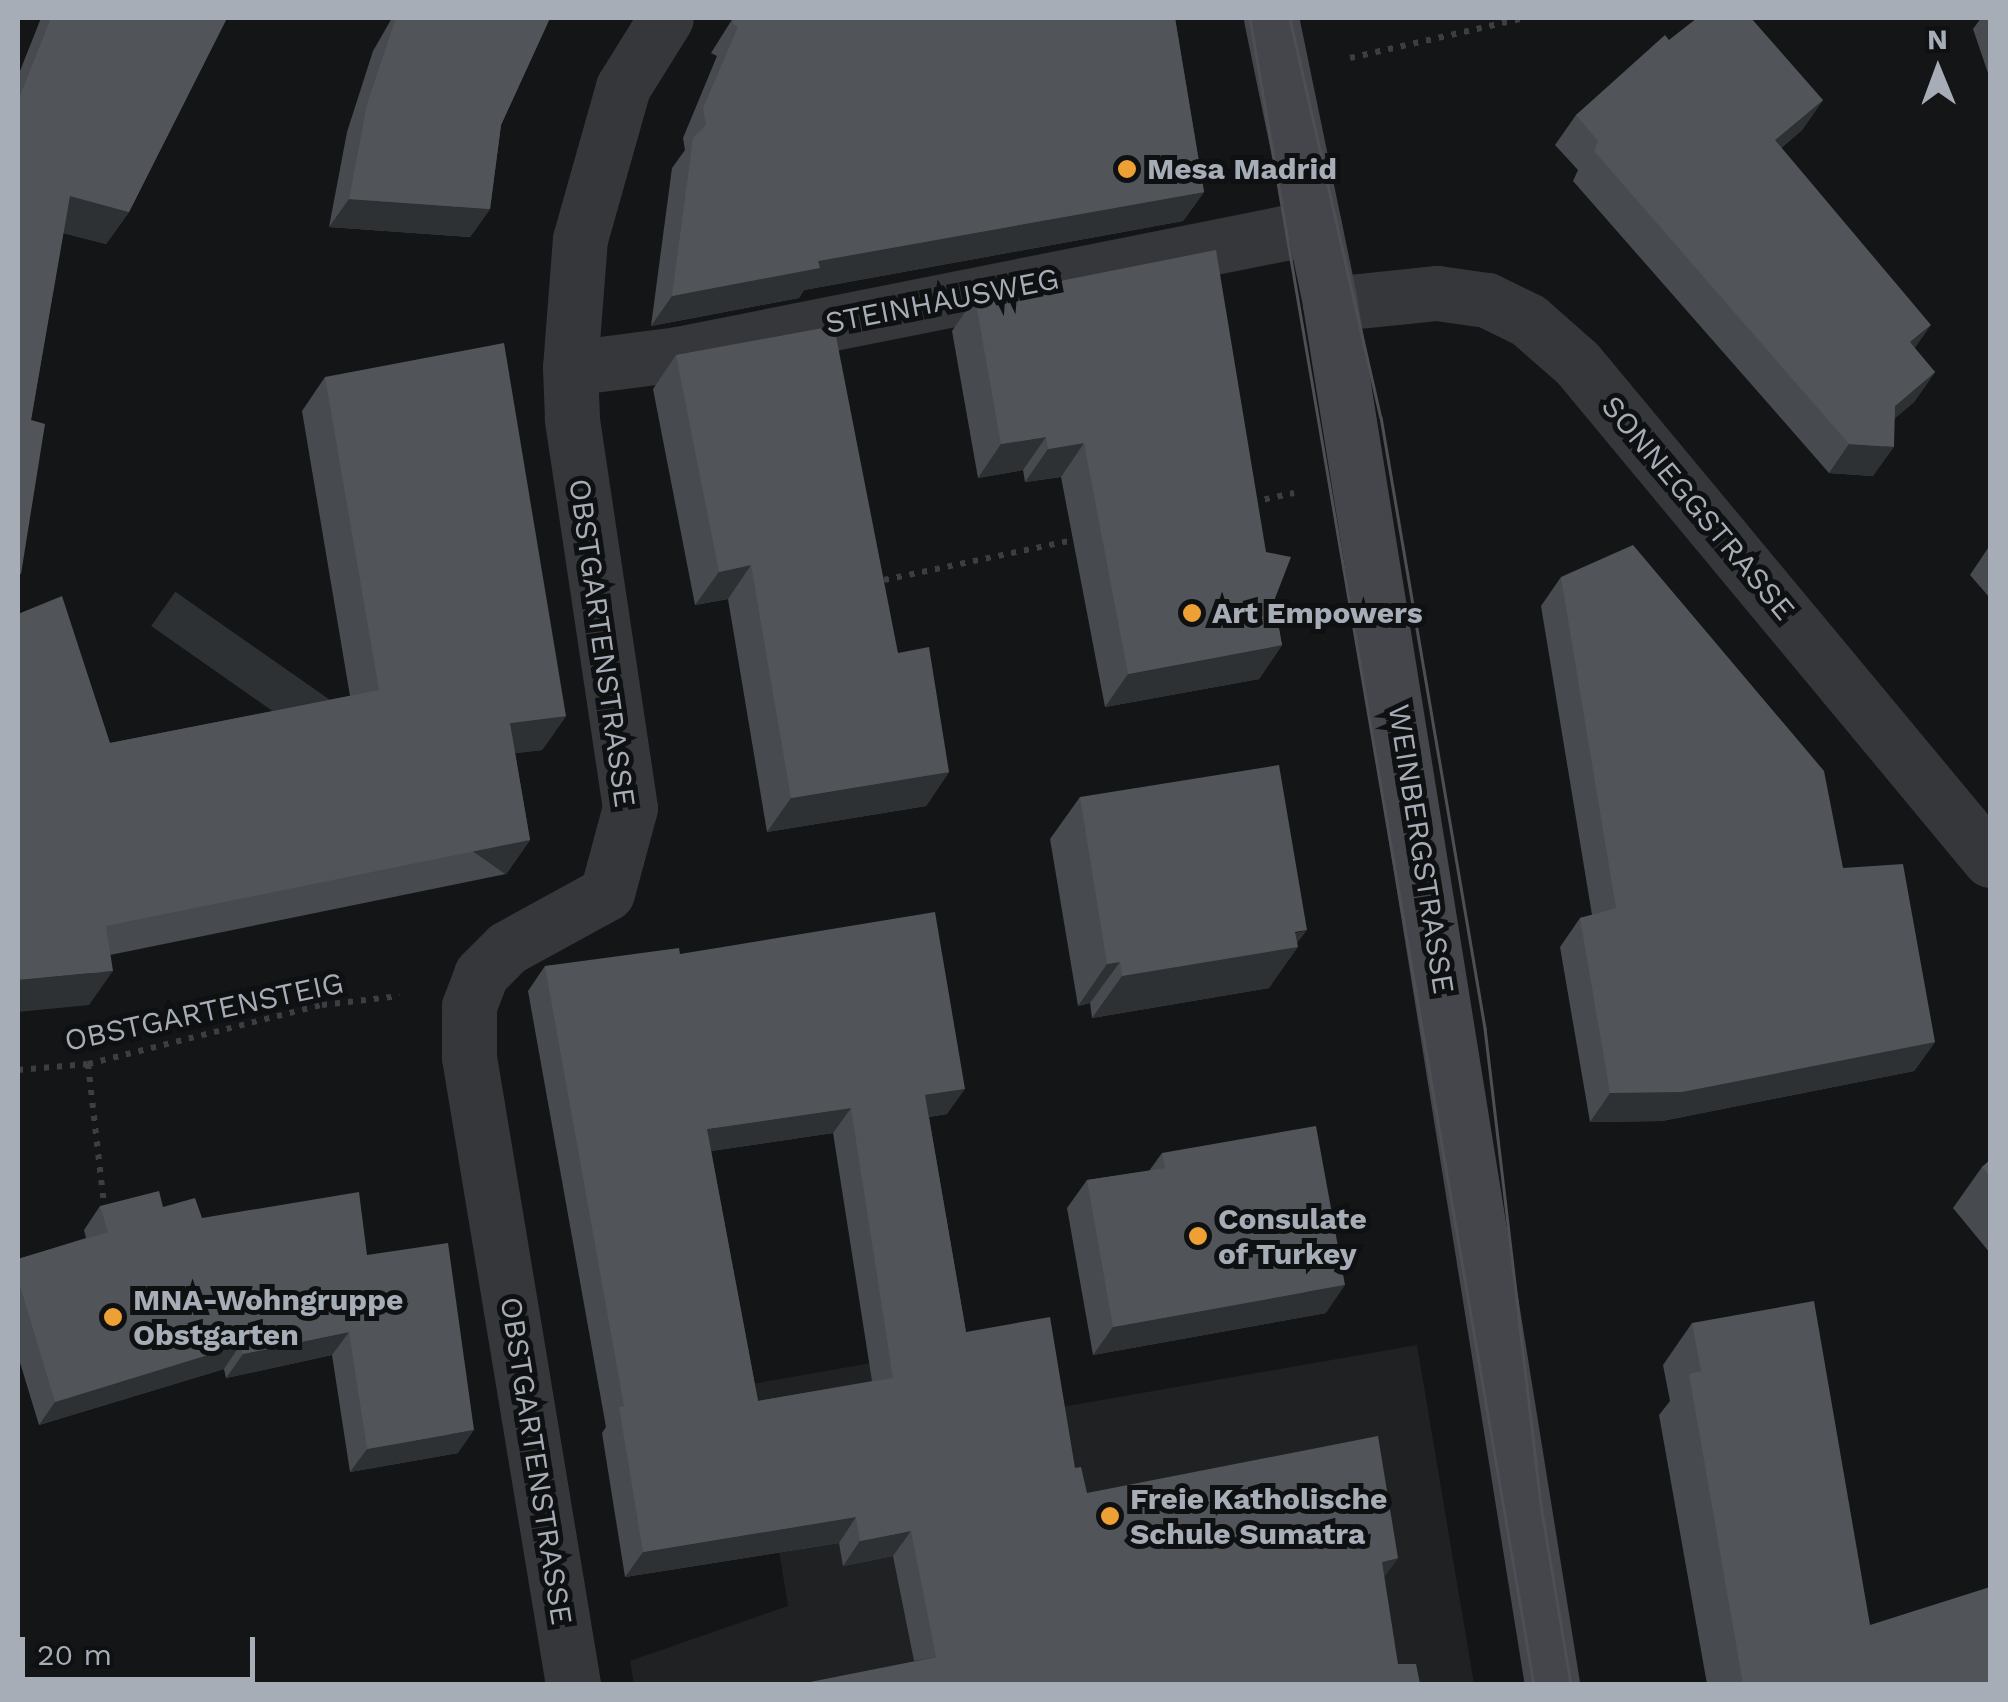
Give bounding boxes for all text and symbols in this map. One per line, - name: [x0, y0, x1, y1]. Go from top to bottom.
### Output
- north arrow: [1888, 20, 1988, 120]
- text: N: [1927, 23, 1948, 56]
- place label: Mesa Madrid: [1147, 151, 1337, 187]
- marker: Mesa Madrid: [1116, 158, 1138, 180]
- street label: STEINHAUSWEG: [822, 261, 1062, 341]
- street label: SONNEGGSTRASSE: [1594, 389, 1802, 627]
- street label: OBSTGARTENSTRASSE: [561, 476, 643, 810]
- place label: Art Empowers: [1212, 595, 1423, 631]
- marker: Art Empowers: [1181, 602, 1203, 624]
- street label: WEINBERGSTRASSE: [1380, 702, 1462, 996]
- street label: OBSTGARTENSTEIG: [61, 965, 347, 1059]
- place label: Consulate of Turkey: [1218, 1201, 1367, 1272]
- marker: Consulate of Turkey: [1187, 1225, 1209, 1247]
- place label: MNA-Wohngruppe Obstgarten: [133, 1282, 403, 1352]
- street label: OBSTGARTENSTRASSE: [492, 1294, 580, 1628]
- marker: MNA-Wohngruppe Obstgarten: [102, 1306, 124, 1328]
- place label: Freie Katholische Schule Sumatra: [1130, 1481, 1387, 1552]
- marker: Freie Katholische Schule Sumatra: [1099, 1505, 1121, 1527]
- scale bar: [25, 1617, 260, 1679]
- text: 20 m: [37, 1637, 112, 1672]

